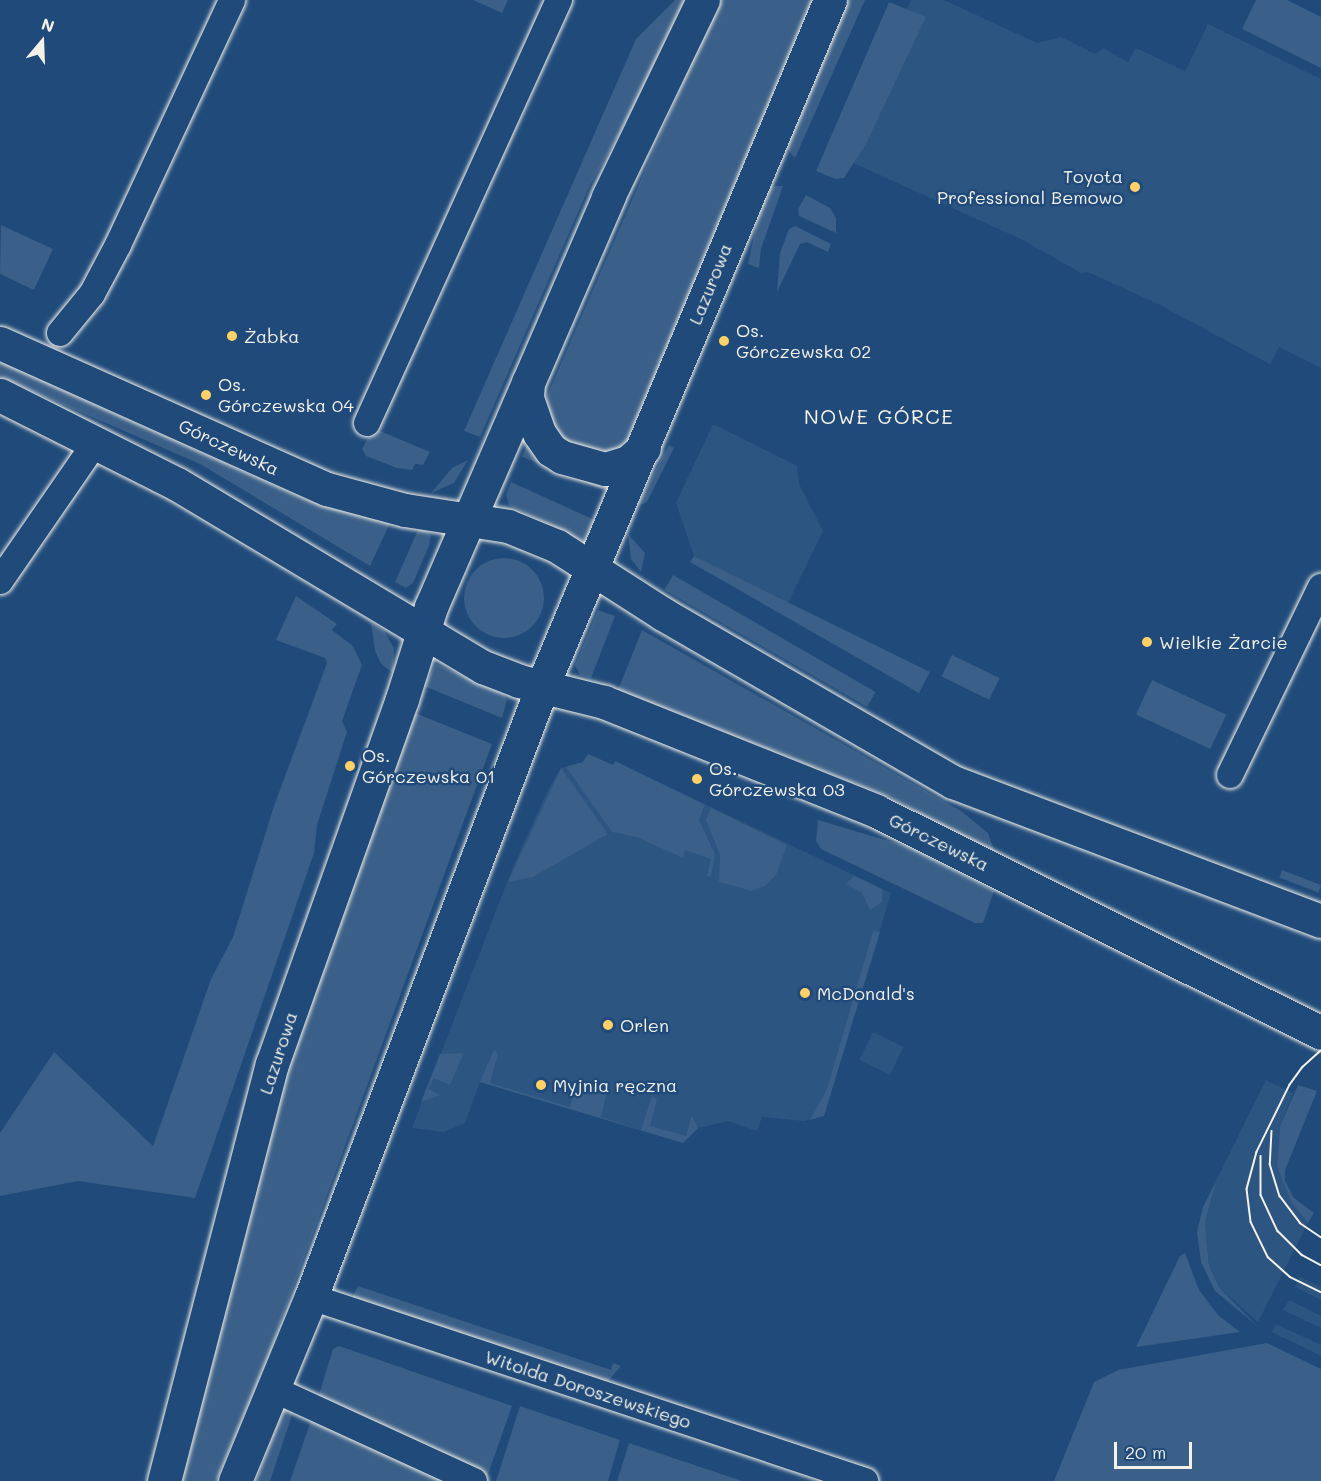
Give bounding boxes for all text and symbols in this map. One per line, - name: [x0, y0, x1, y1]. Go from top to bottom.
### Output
- north arrow: [12, 12, 72, 72]
- text: N: [39, 13, 57, 36]
- place label: Toyota Professional Bemowo: [937, 166, 1123, 208]
- marker: Toyota Professional Bemowo: [1128, 180, 1142, 194]
- street label: Lazurowa: [684, 240, 736, 328]
- place label: Os. Górczewska 02: [736, 320, 871, 362]
- place label: Żabka: [244, 325, 300, 347]
- marker: Żabka: [225, 329, 239, 343]
- marker: Os. Górczewska 02: [717, 334, 731, 348]
- place label: Os. Górczewska 04: [218, 374, 354, 416]
- marker: Os. Górczewska 04: [199, 388, 213, 402]
- district label: NOWE GÓRCE: [804, 404, 954, 428]
- street label: Górczewska: [175, 414, 283, 480]
- place label: Wielkie Żarcie: [1159, 631, 1288, 653]
- marker: Wielkie Żarcie: [1140, 635, 1154, 649]
- place label: Os. Górczewska 01: [362, 745, 495, 788]
- place label: Os. Górczewska 03: [709, 758, 845, 800]
- marker: Os. Górczewska 01: [343, 759, 357, 773]
- marker: Os. Górczewska 03: [690, 772, 704, 786]
- street label: Górczewska: [886, 809, 992, 875]
- place label: McDonald's: [817, 982, 915, 1004]
- marker: McDonald's: [798, 986, 812, 1000]
- street label: Lazurowa: [255, 1009, 301, 1097]
- place label: Orlen: [620, 1014, 669, 1036]
- marker: Orlen: [601, 1018, 615, 1032]
- place label: Myjnia ręczna: [553, 1074, 677, 1096]
- marker: Myjnia ręczna: [534, 1078, 548, 1092]
- street label: Witolda Doroszewskiego: [482, 1345, 694, 1433]
- scale bar: [1117, 1430, 1195, 1468]
- text: 20 m: [1125, 1440, 1166, 1464]

